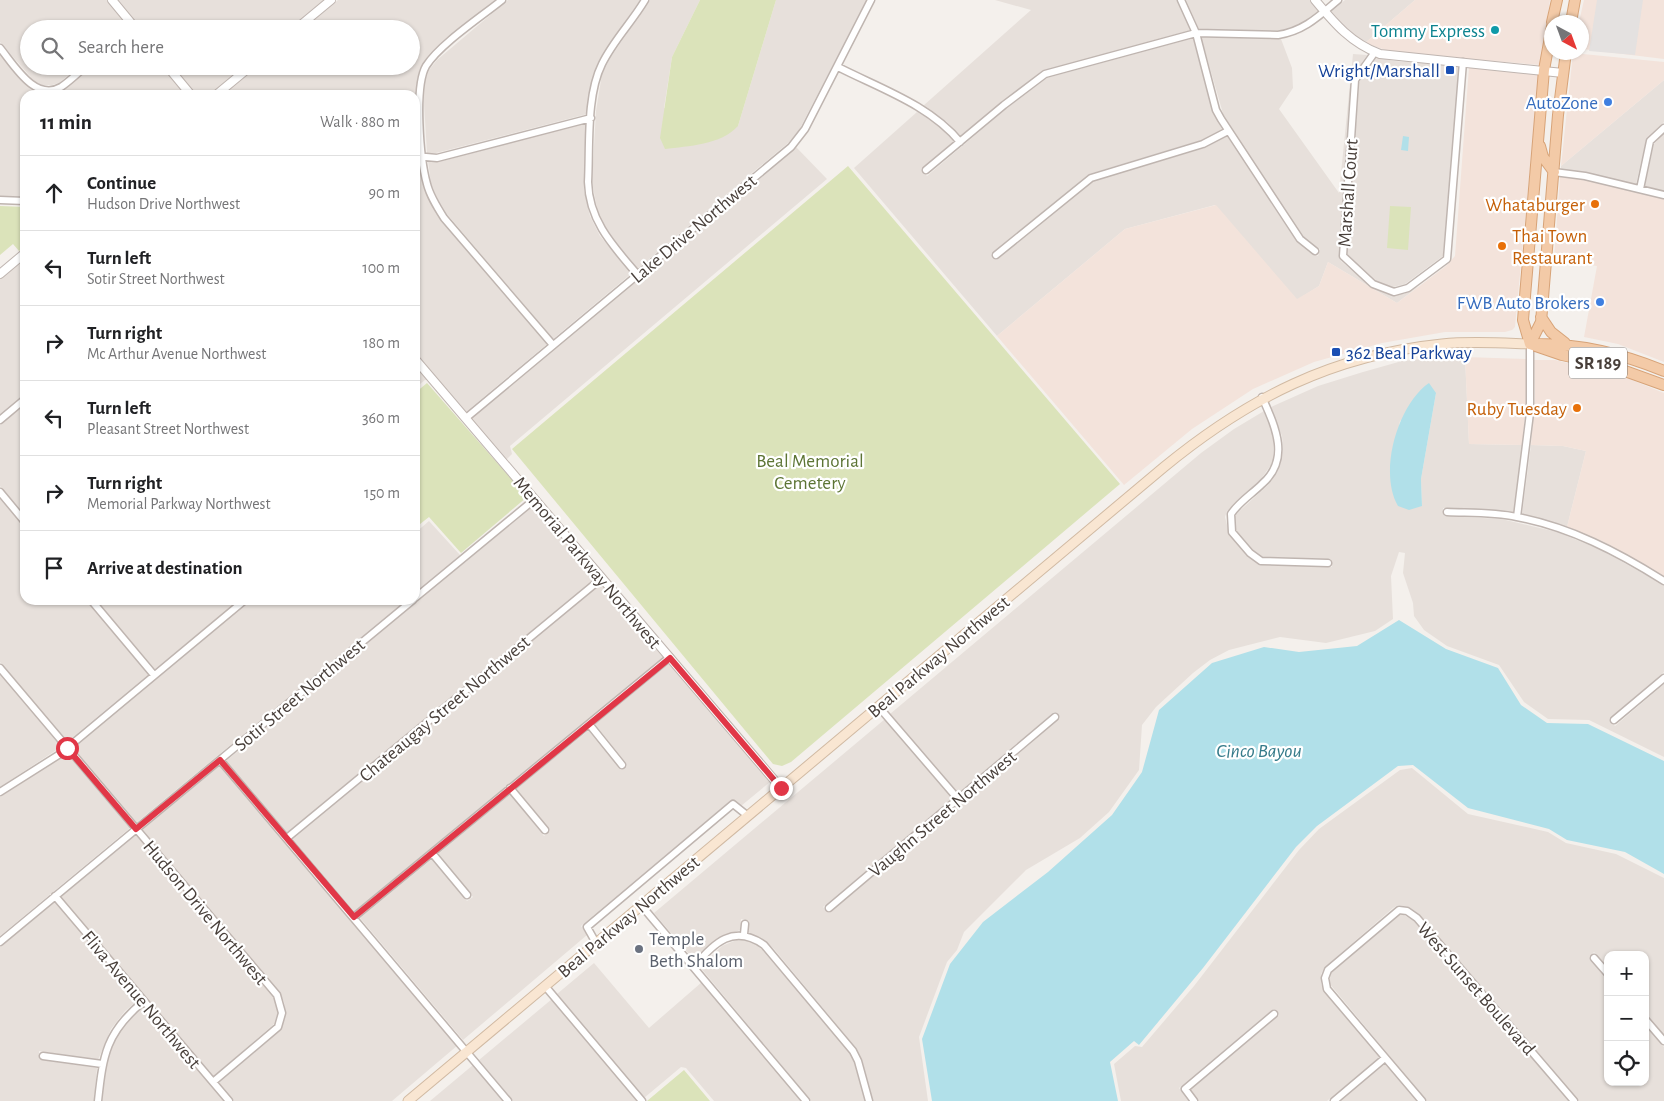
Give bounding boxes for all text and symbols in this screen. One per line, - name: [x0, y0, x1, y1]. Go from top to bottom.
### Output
- north arrow: [1544, 15, 1589, 60]
- search box: [20, 20, 420, 75]
- place label: Tommy Express: [1371, 22, 1485, 41]
- marker: Tommy Express: [1489, 24, 1501, 36]
- icon: search: [38, 34, 66, 62]
- text: Search here: [78, 38, 164, 57]
- place label: Wright/Marshall: [1318, 62, 1440, 81]
- marker: Wright/Marshall: [1444, 64, 1456, 76]
- place label: AutoZone: [1526, 94, 1598, 113]
- marker: AutoZone: [1602, 96, 1614, 108]
- text: 11 min: [40, 112, 92, 133]
- text: Walk · 880 m: [320, 114, 400, 130]
- street label: Marshall Court: [1335, 138, 1362, 248]
- street label: Lake Drive Northwest: [628, 171, 760, 287]
- text: Continue: [87, 174, 156, 193]
- icon: ahead: [40, 179, 68, 207]
- text: 90 m: [369, 185, 400, 201]
- text: Hudson Drive Northwest: [87, 196, 240, 212]
- place label: Whataburger: [1485, 196, 1585, 215]
- marker: Whataburger: [1589, 198, 1601, 210]
- place label: Thai Town Restaurant: [1512, 227, 1592, 268]
- marker: Thai Town Restaurant: [1496, 240, 1508, 252]
- text: Turn left: [87, 249, 151, 268]
- icon: left: [40, 254, 68, 282]
- text: 100 m: [362, 260, 400, 276]
- text: Sotir Street Northwest: [87, 271, 225, 287]
- place label: FWB Auto Brokers: [1457, 294, 1590, 313]
- marker: FWB Auto Brokers: [1594, 296, 1606, 308]
- text: Turn right: [87, 324, 162, 343]
- icon: right: [40, 329, 68, 357]
- text: 180 m: [363, 335, 400, 351]
- place label: 362 Beal Parkway: [1346, 344, 1472, 363]
- text: Mc Arthur Avenue Northwest: [87, 346, 266, 362]
- marker: 362 Beal Parkway: [1330, 346, 1342, 358]
- road number: SR 189: [1569, 348, 1627, 378]
- text: Turn left: [87, 399, 151, 418]
- place label: Ruby Tuesday: [1467, 400, 1567, 419]
- marker: Ruby Tuesday: [1571, 402, 1583, 414]
- icon: left: [40, 404, 68, 432]
- text: 360 m: [362, 410, 400, 426]
- text: Pleasant Street Northwest: [87, 421, 249, 437]
- park label: Beal Memorial Cemetery: [756, 452, 864, 493]
- street label: Memorial Parkway Northwest: [510, 473, 664, 653]
- text: Turn right: [87, 474, 162, 493]
- icon: right: [40, 479, 68, 507]
- text: 150 m: [364, 485, 400, 501]
- text: Memorial Parkway Northwest: [87, 496, 271, 512]
- icon: arrive: [40, 554, 68, 582]
- text: Arrive at destination: [87, 559, 243, 578]
- street label: Beal Parkway Northwest: [865, 593, 1013, 722]
- street label: Chateaugay Street Northwest: [356, 632, 534, 786]
- street label: Sotir Street Northwest: [231, 635, 369, 755]
- route start: [56, 737, 79, 760]
- water label: Cinco Bayou: [1216, 741, 1302, 761]
- street label: Vaughn Street Northwest: [866, 747, 1020, 881]
- route end: [770, 777, 793, 800]
- street label: Hudson Drive Northwest: [139, 837, 271, 989]
- street label: Beal Parkway Northwest: [555, 853, 703, 982]
- street label: West Sunset Boulevard: [1413, 919, 1539, 1059]
- street label: Fliva Avenue Northwest: [78, 927, 204, 1073]
- place label: Temple Beth Shalom: [649, 930, 743, 971]
- marker: Temple Beth Shalom: [633, 943, 645, 955]
- map controls: [1604, 951, 1649, 1086]
- button: +: [1604, 951, 1649, 996]
- button: −: [1604, 996, 1649, 1041]
- button: locate: [1604, 1041, 1649, 1086]

